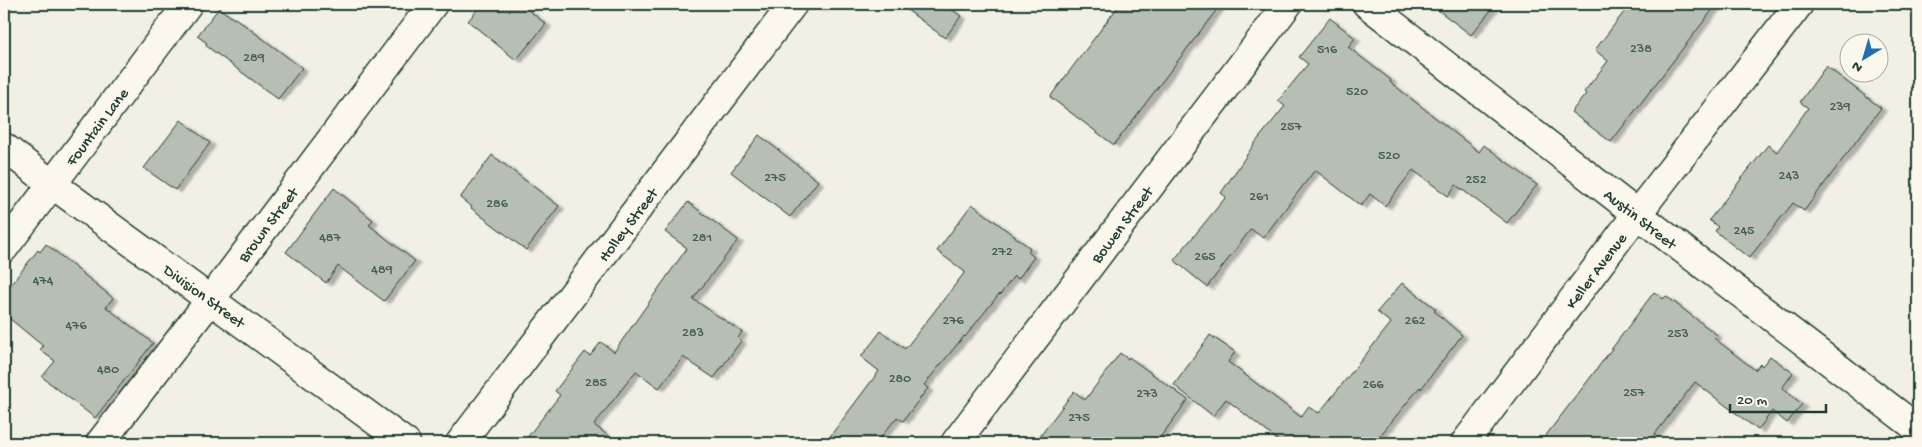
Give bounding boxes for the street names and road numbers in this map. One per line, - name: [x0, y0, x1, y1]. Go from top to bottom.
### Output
- street label: Fountain Lane: [63, 85, 135, 172]
- street label: Bowen Street: [1088, 183, 1160, 269]
- street label: Brown Street: [235, 184, 305, 268]
- street label: Holley Street: [596, 184, 664, 267]
- street label: Austin Street: [1599, 187, 1680, 256]
- street label: Keller Avenue: [1563, 230, 1633, 314]
- street label: Division Street: [158, 261, 249, 335]

